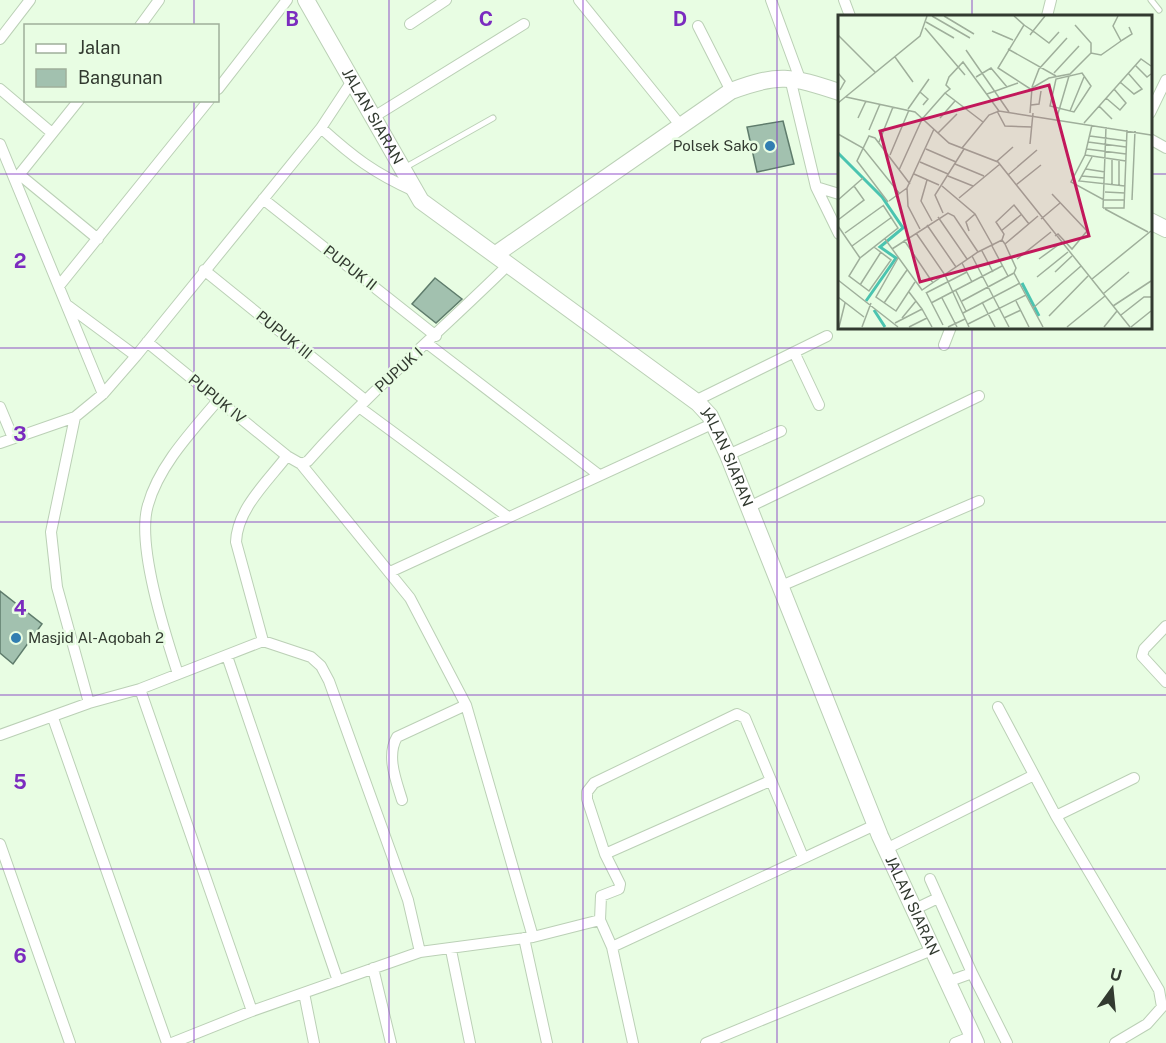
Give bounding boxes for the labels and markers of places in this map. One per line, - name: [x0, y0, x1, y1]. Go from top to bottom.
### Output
- place label: Polsek Sako: [673, 137, 758, 154]
- marker: Polsek Sako: [763, 139, 777, 153]
- place label: Masjid Al-Aqobah 2: [28, 629, 164, 646]
- marker: Masjid Al-Aqobah 2: [9, 631, 23, 645]

